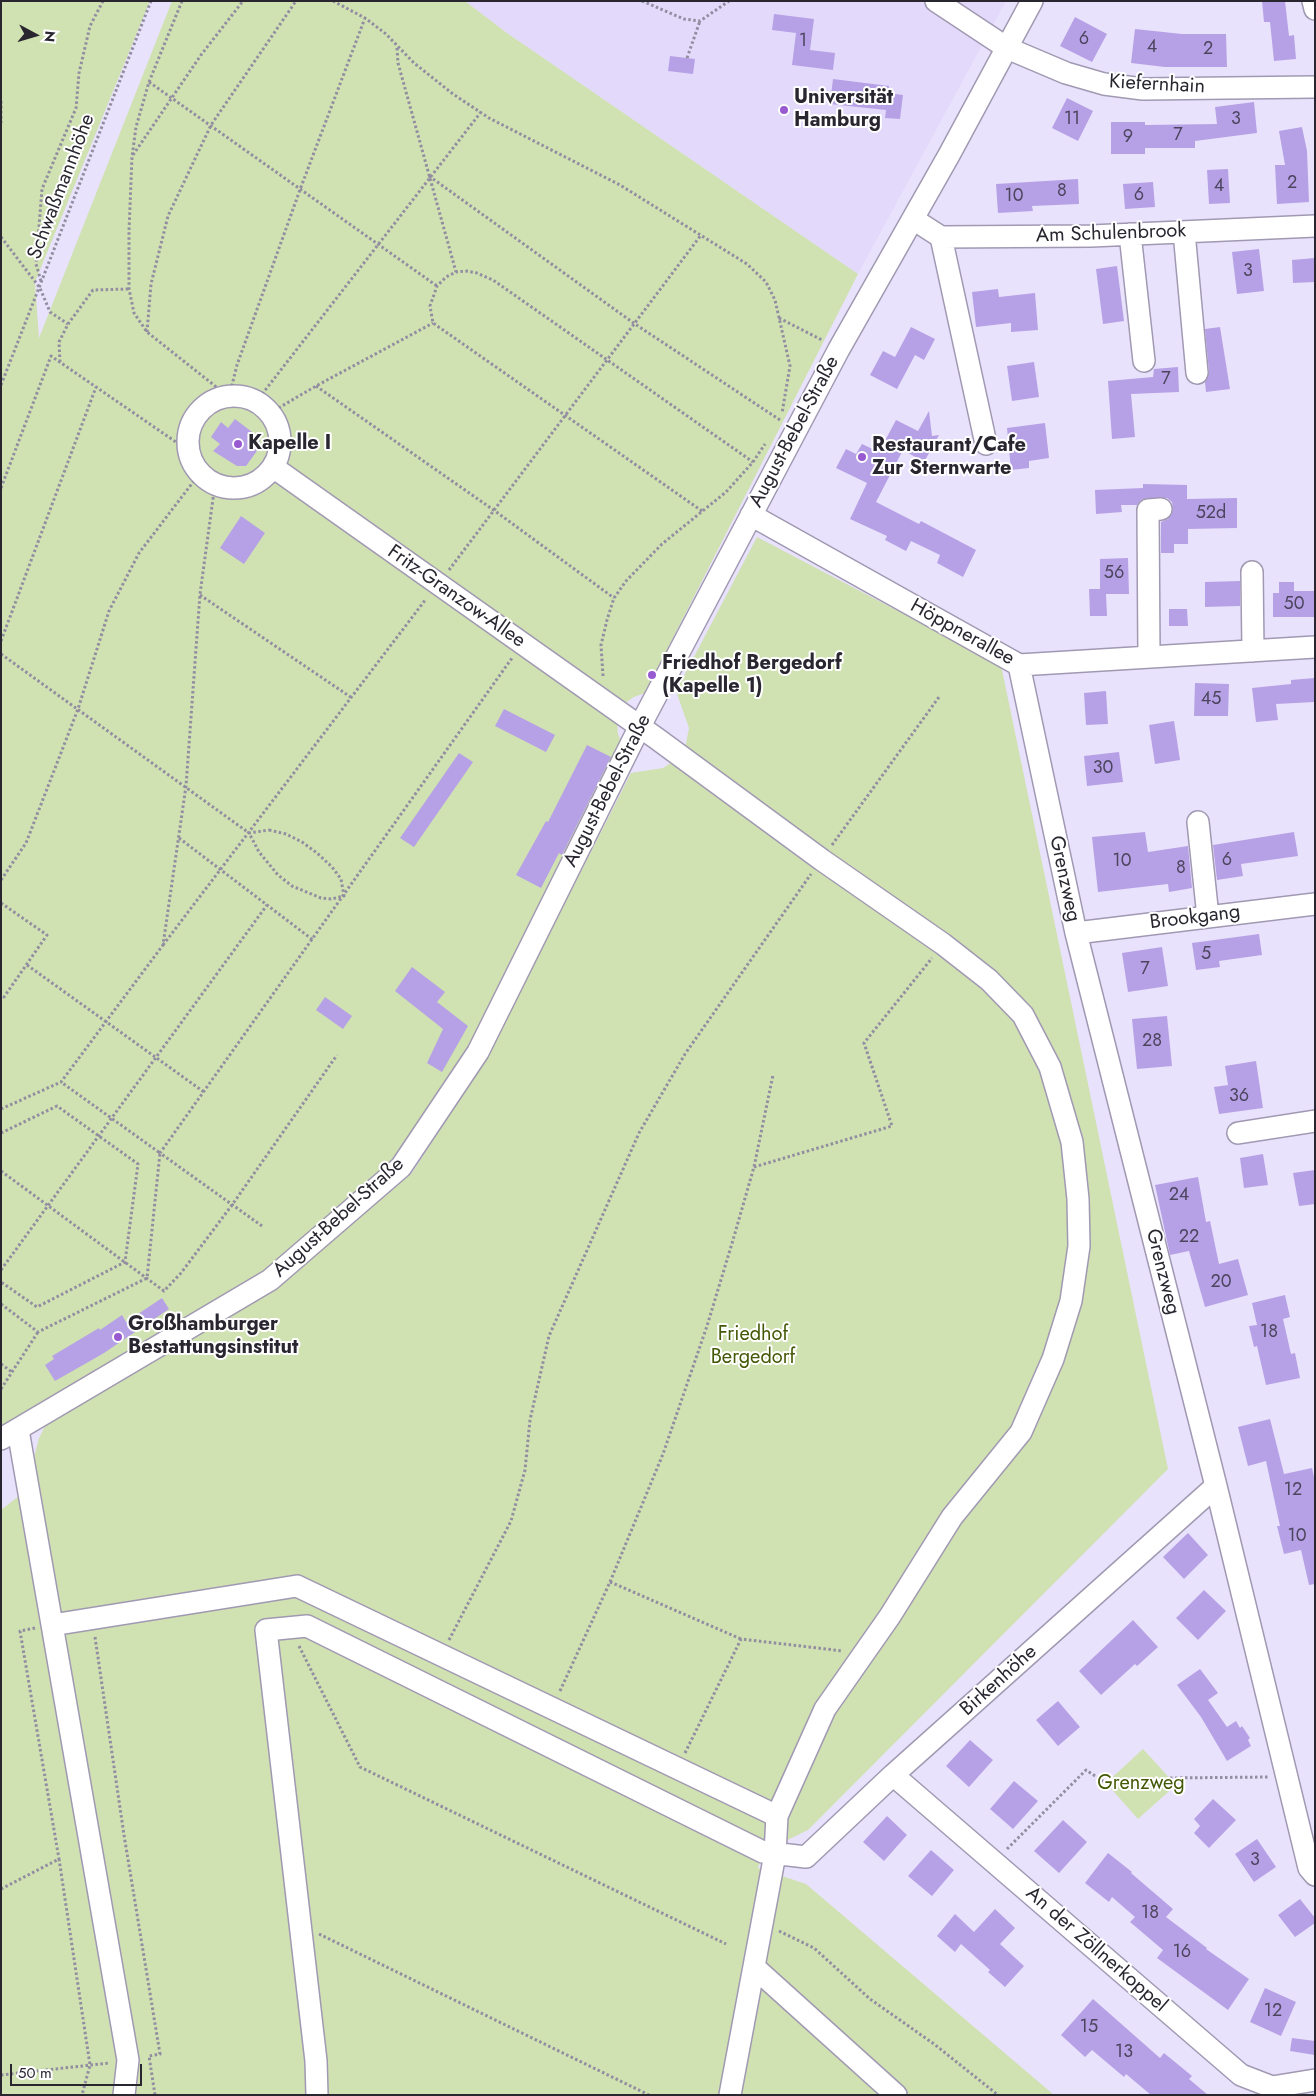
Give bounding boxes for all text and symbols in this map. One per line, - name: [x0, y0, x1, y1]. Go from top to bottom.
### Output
- north arrow: [10, 10, 60, 60]
- house number: 6: [1079, 29, 1089, 51]
- text: N: [39, 30, 60, 43]
- house number: 1: [799, 31, 807, 53]
- house number: 4: [1147, 37, 1157, 59]
- house number: 2: [1203, 39, 1213, 61]
- street label: Kiefernhain: [1108, 71, 1206, 99]
- place label: Universität Hamburg: [794, 86, 893, 133]
- marker: Universität Hamburg: [778, 104, 790, 116]
- house number: 11: [1064, 109, 1080, 131]
- house number: 3: [1231, 109, 1241, 131]
- street label: Schwaßmannhöhe: [23, 111, 101, 263]
- house number: 7: [1173, 125, 1183, 147]
- house number: 9: [1123, 127, 1133, 149]
- house number: 2: [1287, 173, 1297, 195]
- house number: 4: [1214, 176, 1224, 198]
- house number: 8: [1057, 181, 1067, 203]
- house number: 6: [1134, 185, 1144, 207]
- house number: 10: [1005, 186, 1023, 208]
- street label: Am Schulenbrook: [1035, 219, 1187, 249]
- house number: 3: [1243, 261, 1253, 283]
- street label: August-Bebel-Straße: [745, 352, 845, 512]
- house number: 7: [1161, 369, 1171, 391]
- place label: Kapelle I: [248, 432, 331, 456]
- place label: Restaurant/Cafe Zur Sternwarte: [872, 434, 1026, 481]
- marker: Kapelle I: [232, 438, 244, 450]
- marker: Restaurant/Cafe Zur Sternwarte: [856, 451, 868, 463]
- house number: 52d: [1196, 503, 1226, 525]
- street label: Fritz-Granzow-Allee: [382, 541, 530, 653]
- house number: 56: [1104, 563, 1124, 585]
- house number: 50: [1284, 594, 1304, 616]
- street label: Höppnerallee: [906, 595, 1018, 671]
- place label: Friedhof Bergedorf (Kapelle 1): [662, 652, 842, 699]
- marker: Friedhof Bergedorf (Kapelle 1): [646, 669, 658, 681]
- house number: 45: [1201, 689, 1221, 711]
- street label: August-Bebel-Straße: [559, 711, 657, 871]
- house number: 30: [1093, 758, 1113, 780]
- street label: Grenzweg: [1043, 834, 1085, 924]
- house number: 6: [1222, 850, 1232, 872]
- house number: 10: [1113, 851, 1131, 873]
- house number: 8: [1176, 858, 1186, 880]
- street label: Brookgang: [1148, 901, 1242, 935]
- house number: 5: [1201, 944, 1211, 966]
- house number: 7: [1140, 959, 1150, 981]
- house number: 28: [1142, 1031, 1162, 1053]
- house number: 36: [1229, 1086, 1249, 1108]
- street label: August-Bebel-Straße: [269, 1153, 409, 1283]
- house number: 24: [1169, 1185, 1189, 1207]
- street label: Grenzweg: [1140, 1227, 1184, 1317]
- house number: 22: [1179, 1227, 1199, 1249]
- house number: 20: [1210, 1272, 1232, 1294]
- place label: Großhamburger Bestattungsinstitut: [128, 1313, 298, 1360]
- house number: 18: [1260, 1322, 1278, 1344]
- park label: Friedhof Bergedorf: [711, 1323, 795, 1370]
- marker: Großhamburger Bestattungsinstitut: [112, 1331, 124, 1343]
- house number: 12: [1284, 1480, 1302, 1502]
- house number: 10: [1288, 1526, 1306, 1548]
- street label: Birkenhöhe: [956, 1640, 1042, 1722]
- park label: Grenzweg: [1097, 1772, 1185, 1796]
- house number: 3: [1250, 1850, 1260, 1872]
- street label: An der Zöllnerkoppel: [1020, 1882, 1172, 2018]
- house number: 18: [1141, 1903, 1159, 1925]
- house number: 16: [1173, 1942, 1191, 1964]
- house number: 12: [1264, 2001, 1282, 2023]
- house number: 15: [1080, 2017, 1098, 2039]
- house number: 13: [1115, 2042, 1133, 2064]
- scale bar: [12, 2054, 145, 2086]
- text: 50 m: [18, 2062, 52, 2084]

